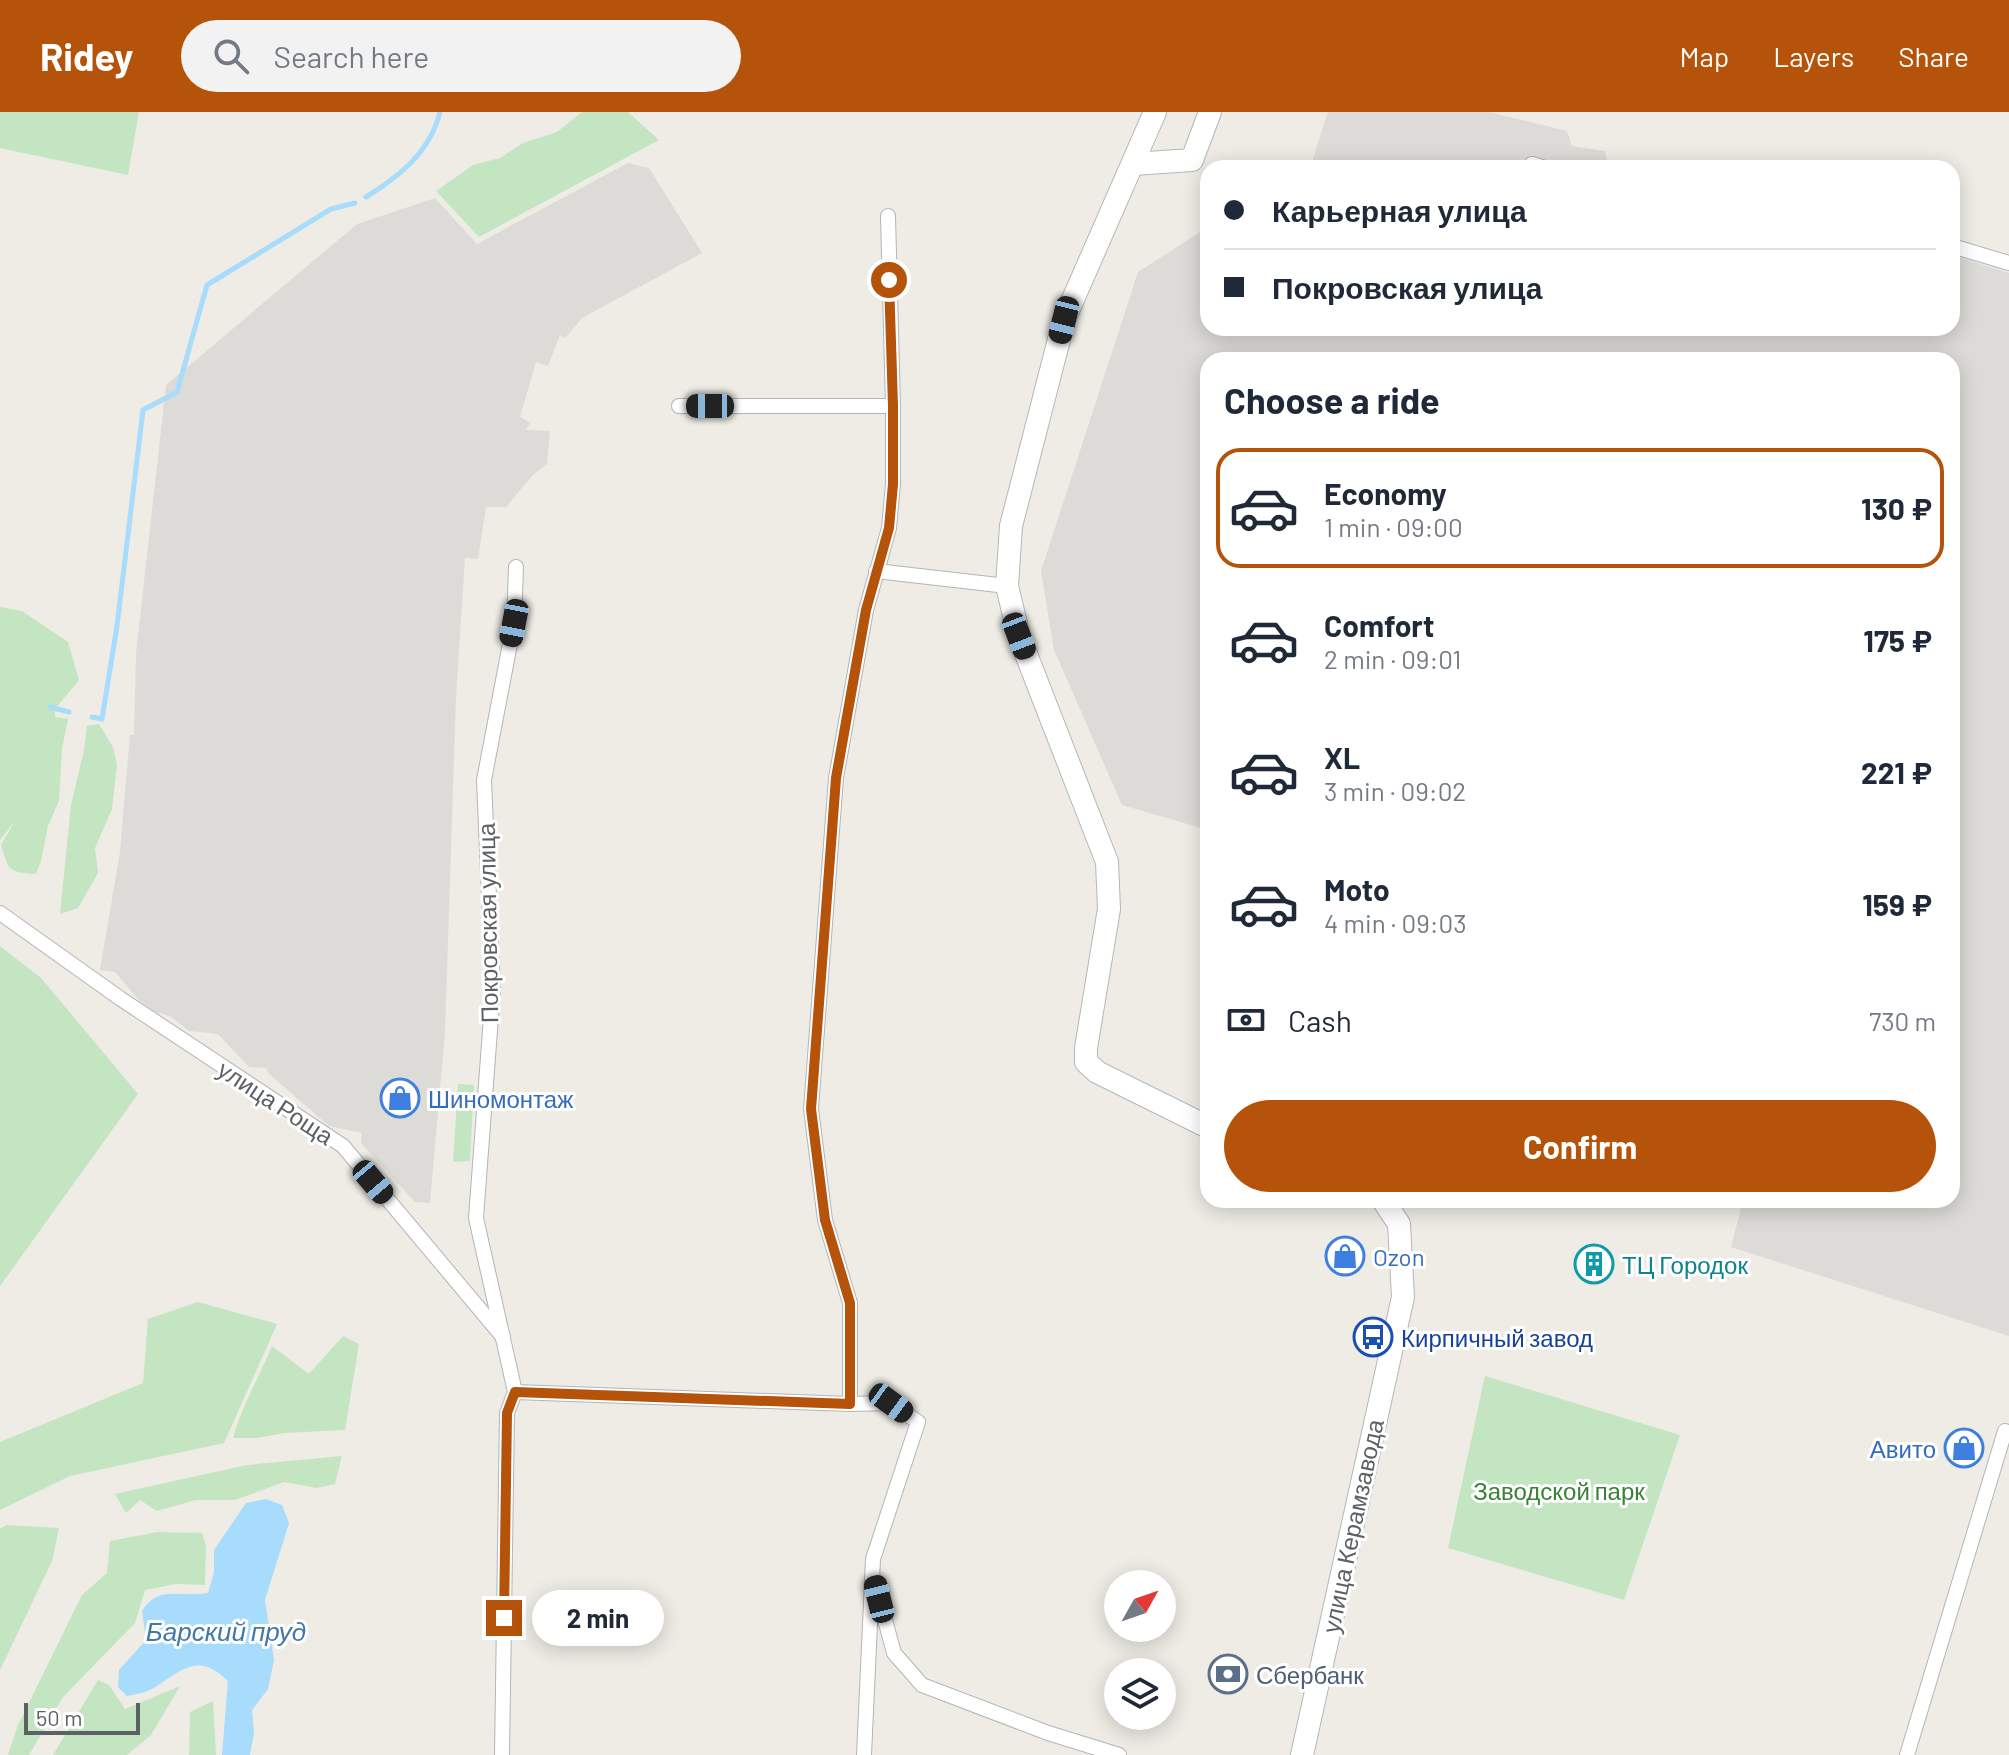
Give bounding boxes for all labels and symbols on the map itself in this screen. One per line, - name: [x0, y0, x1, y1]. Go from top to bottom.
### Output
- route start: [871, 262, 907, 298]
- car: [1047, 294, 1081, 346]
- car: [686, 394, 734, 418]
- car: [498, 597, 530, 649]
- car: [999, 609, 1039, 663]
- street label: Покровская улица: [471, 822, 503, 1023]
- street label: улица Роща: [213, 1054, 340, 1151]
- shop icon: Шиномонтаж: [379, 1077, 421, 1119]
- place label: Шиномонтаж: [428, 1084, 573, 1113]
- car: [348, 1156, 398, 1208]
- shop icon: Ozon: [1324, 1235, 1366, 1277]
- place label: Ozon: [1373, 1242, 1425, 1271]
- building icon: ТЦ Городок: [1573, 1243, 1615, 1285]
- place label: ТЦ Городок: [1622, 1250, 1748, 1279]
- bus stop icon: Кирпичный завод: [1352, 1316, 1394, 1358]
- place label: Кирпичный завод: [1401, 1323, 1593, 1352]
- car: [865, 1379, 917, 1427]
- street label: улица Керамзавода: [1315, 1416, 1389, 1636]
- shop icon: Авито: [1943, 1427, 1985, 1469]
- place label: Авито: [1870, 1434, 1936, 1463]
- park label: Заводской парк: [1473, 1476, 1645, 1505]
- north arrow: [1104, 1570, 1176, 1642]
- car: [862, 1573, 896, 1625]
- callout: 2 min: [532, 1590, 664, 1646]
- route end: [486, 1600, 522, 1636]
- water label: Барский пруд: [146, 1615, 306, 1646]
- bank icon: Сбербанк: [1207, 1653, 1249, 1695]
- place label: Сбербанк: [1256, 1660, 1364, 1689]
- scale bar: [24, 1699, 140, 1735]

